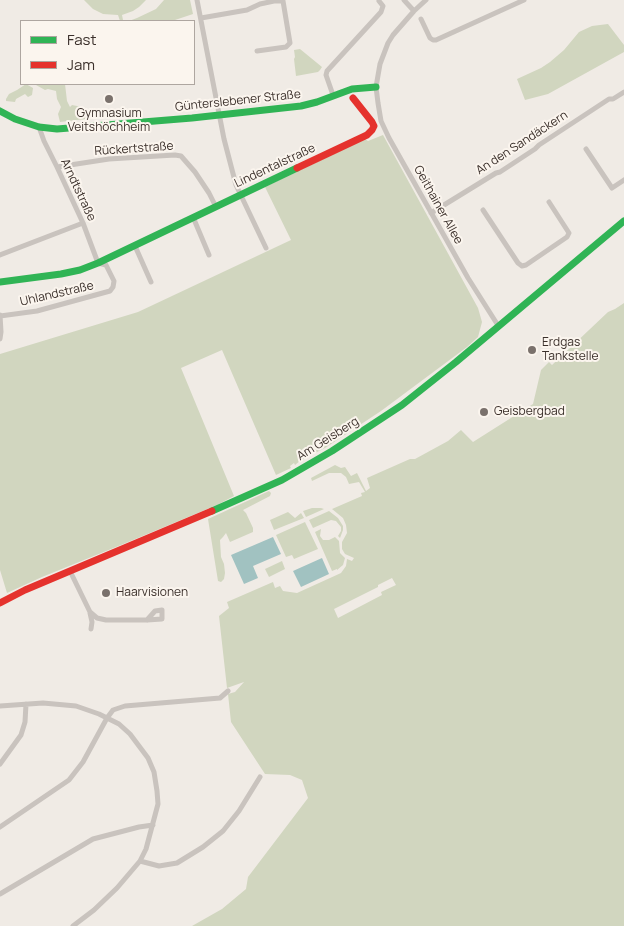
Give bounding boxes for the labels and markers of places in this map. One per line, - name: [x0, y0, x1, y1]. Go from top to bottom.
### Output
- marker: Gymnasium Veitshöchheim: [103, 93, 115, 105]
- place label: Gymnasium Veitshöchheim: [68, 107, 150, 135]
- place label: Erdgas Tankstelle: [542, 336, 598, 364]
- marker: Erdgas Tankstelle: [526, 344, 538, 356]
- place label: Geisbergbad: [494, 405, 565, 419]
- marker: Geisbergbad: [478, 406, 490, 418]
- place label: Haarvisionen: [116, 586, 188, 600]
- marker: Haarvisionen: [100, 587, 112, 599]

